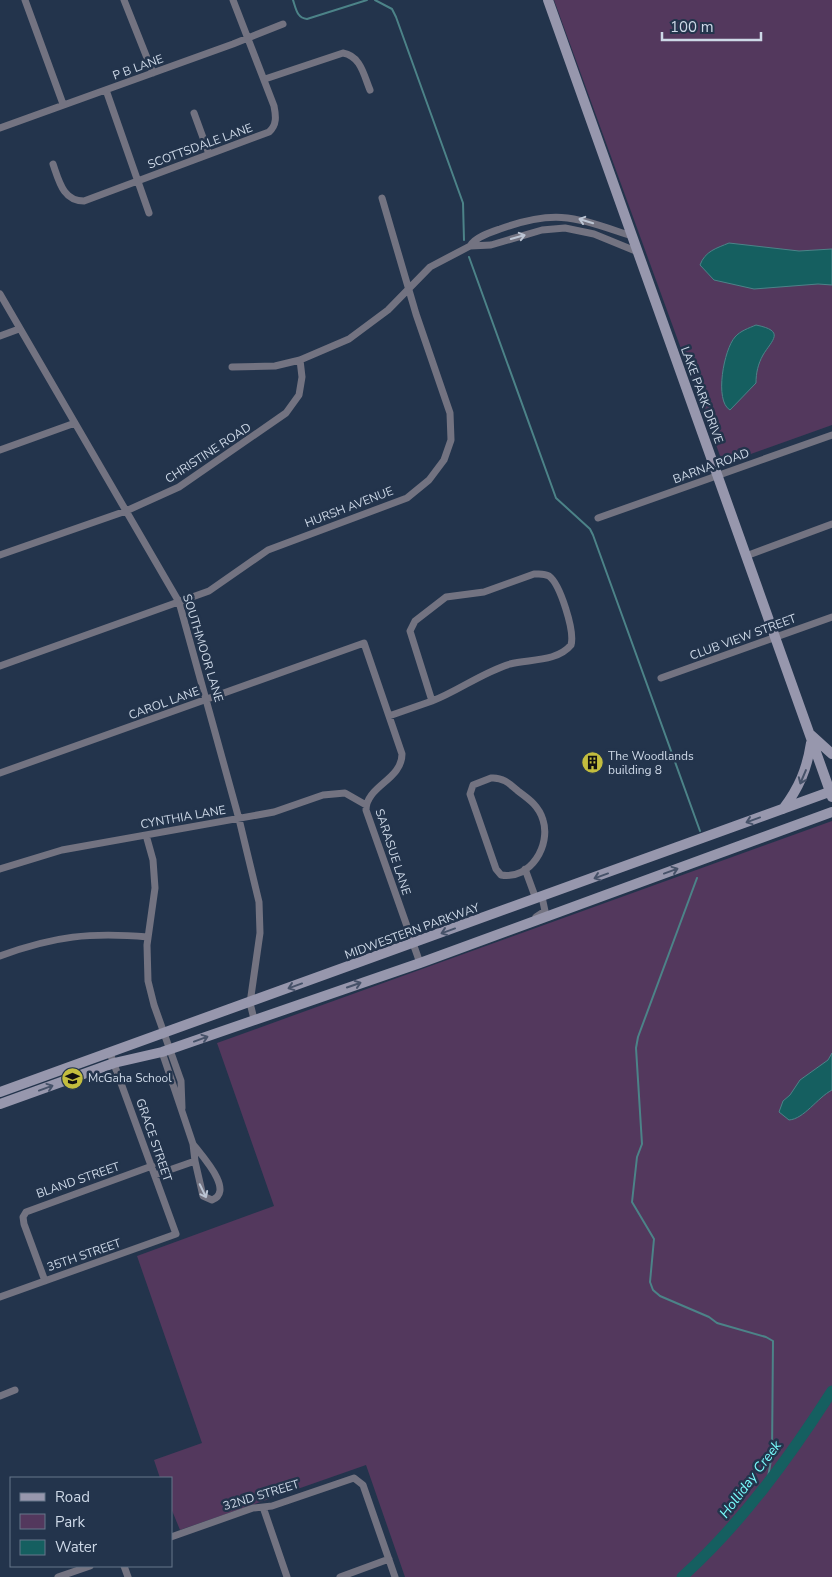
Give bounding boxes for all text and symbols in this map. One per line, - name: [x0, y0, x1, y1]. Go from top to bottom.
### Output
- scale bar: [662, 10, 761, 42]
- text: 100 m: [670, 17, 714, 37]
- street label: P B LANE: [110, 50, 166, 84]
- street label: SCOTTSDALE LANE: [145, 120, 255, 172]
- one-way arrow: [578, 216, 594, 226]
- one-way arrow: [509, 231, 525, 241]
- street label: LAKE PARK DRIVE: [677, 344, 727, 446]
- street label: CHRISTINE ROAD: [162, 419, 254, 487]
- street label: BARNA ROAD: [671, 445, 751, 487]
- street label: HURSH AVENUE: [303, 483, 395, 531]
- street label: SOUTHMOOR LANE: [179, 592, 227, 704]
- street label: CLUB VIEW STREET: [688, 610, 799, 664]
- street label: CAROL LANE: [126, 683, 202, 723]
- place label: The Woodlands building 8: [608, 748, 694, 778]
- building icon: The Woodlands building 8: [580, 751, 604, 775]
- one-way arrow: [797, 769, 807, 784]
- street label: CYNTHIA LANE: [139, 802, 227, 832]
- street label: SARASUE LANE: [372, 807, 414, 897]
- one-way arrow: [746, 816, 762, 825]
- one-way arrow: [663, 866, 679, 875]
- one-way arrow: [594, 872, 609, 881]
- street label: MIDWESTERN PARKWAY: [343, 899, 482, 963]
- one-way arrow: [441, 927, 456, 936]
- one-way arrow: [346, 980, 362, 990]
- one-way arrow: [288, 982, 303, 991]
- one-way arrow: [192, 1034, 208, 1043]
- school or university icon: McGaha School: [60, 1066, 84, 1090]
- place label: McGaha School: [88, 1070, 172, 1086]
- one-way arrow: [38, 1083, 53, 1092]
- street label: GRACE STREET: [132, 1096, 176, 1184]
- street label: BLAND STREET: [34, 1158, 123, 1202]
- one-way arrow: [198, 1184, 208, 1199]
- street label: 35TH STREET: [45, 1235, 124, 1275]
- water label: Holliday Creek: [715, 1436, 786, 1522]
- street label: 32ND STREET: [221, 1476, 302, 1514]
- legend: [10, 1477, 172, 1567]
- text: Road: [55, 1487, 90, 1507]
- text: Park: [55, 1512, 85, 1532]
- text: Water: [55, 1537, 98, 1557]

